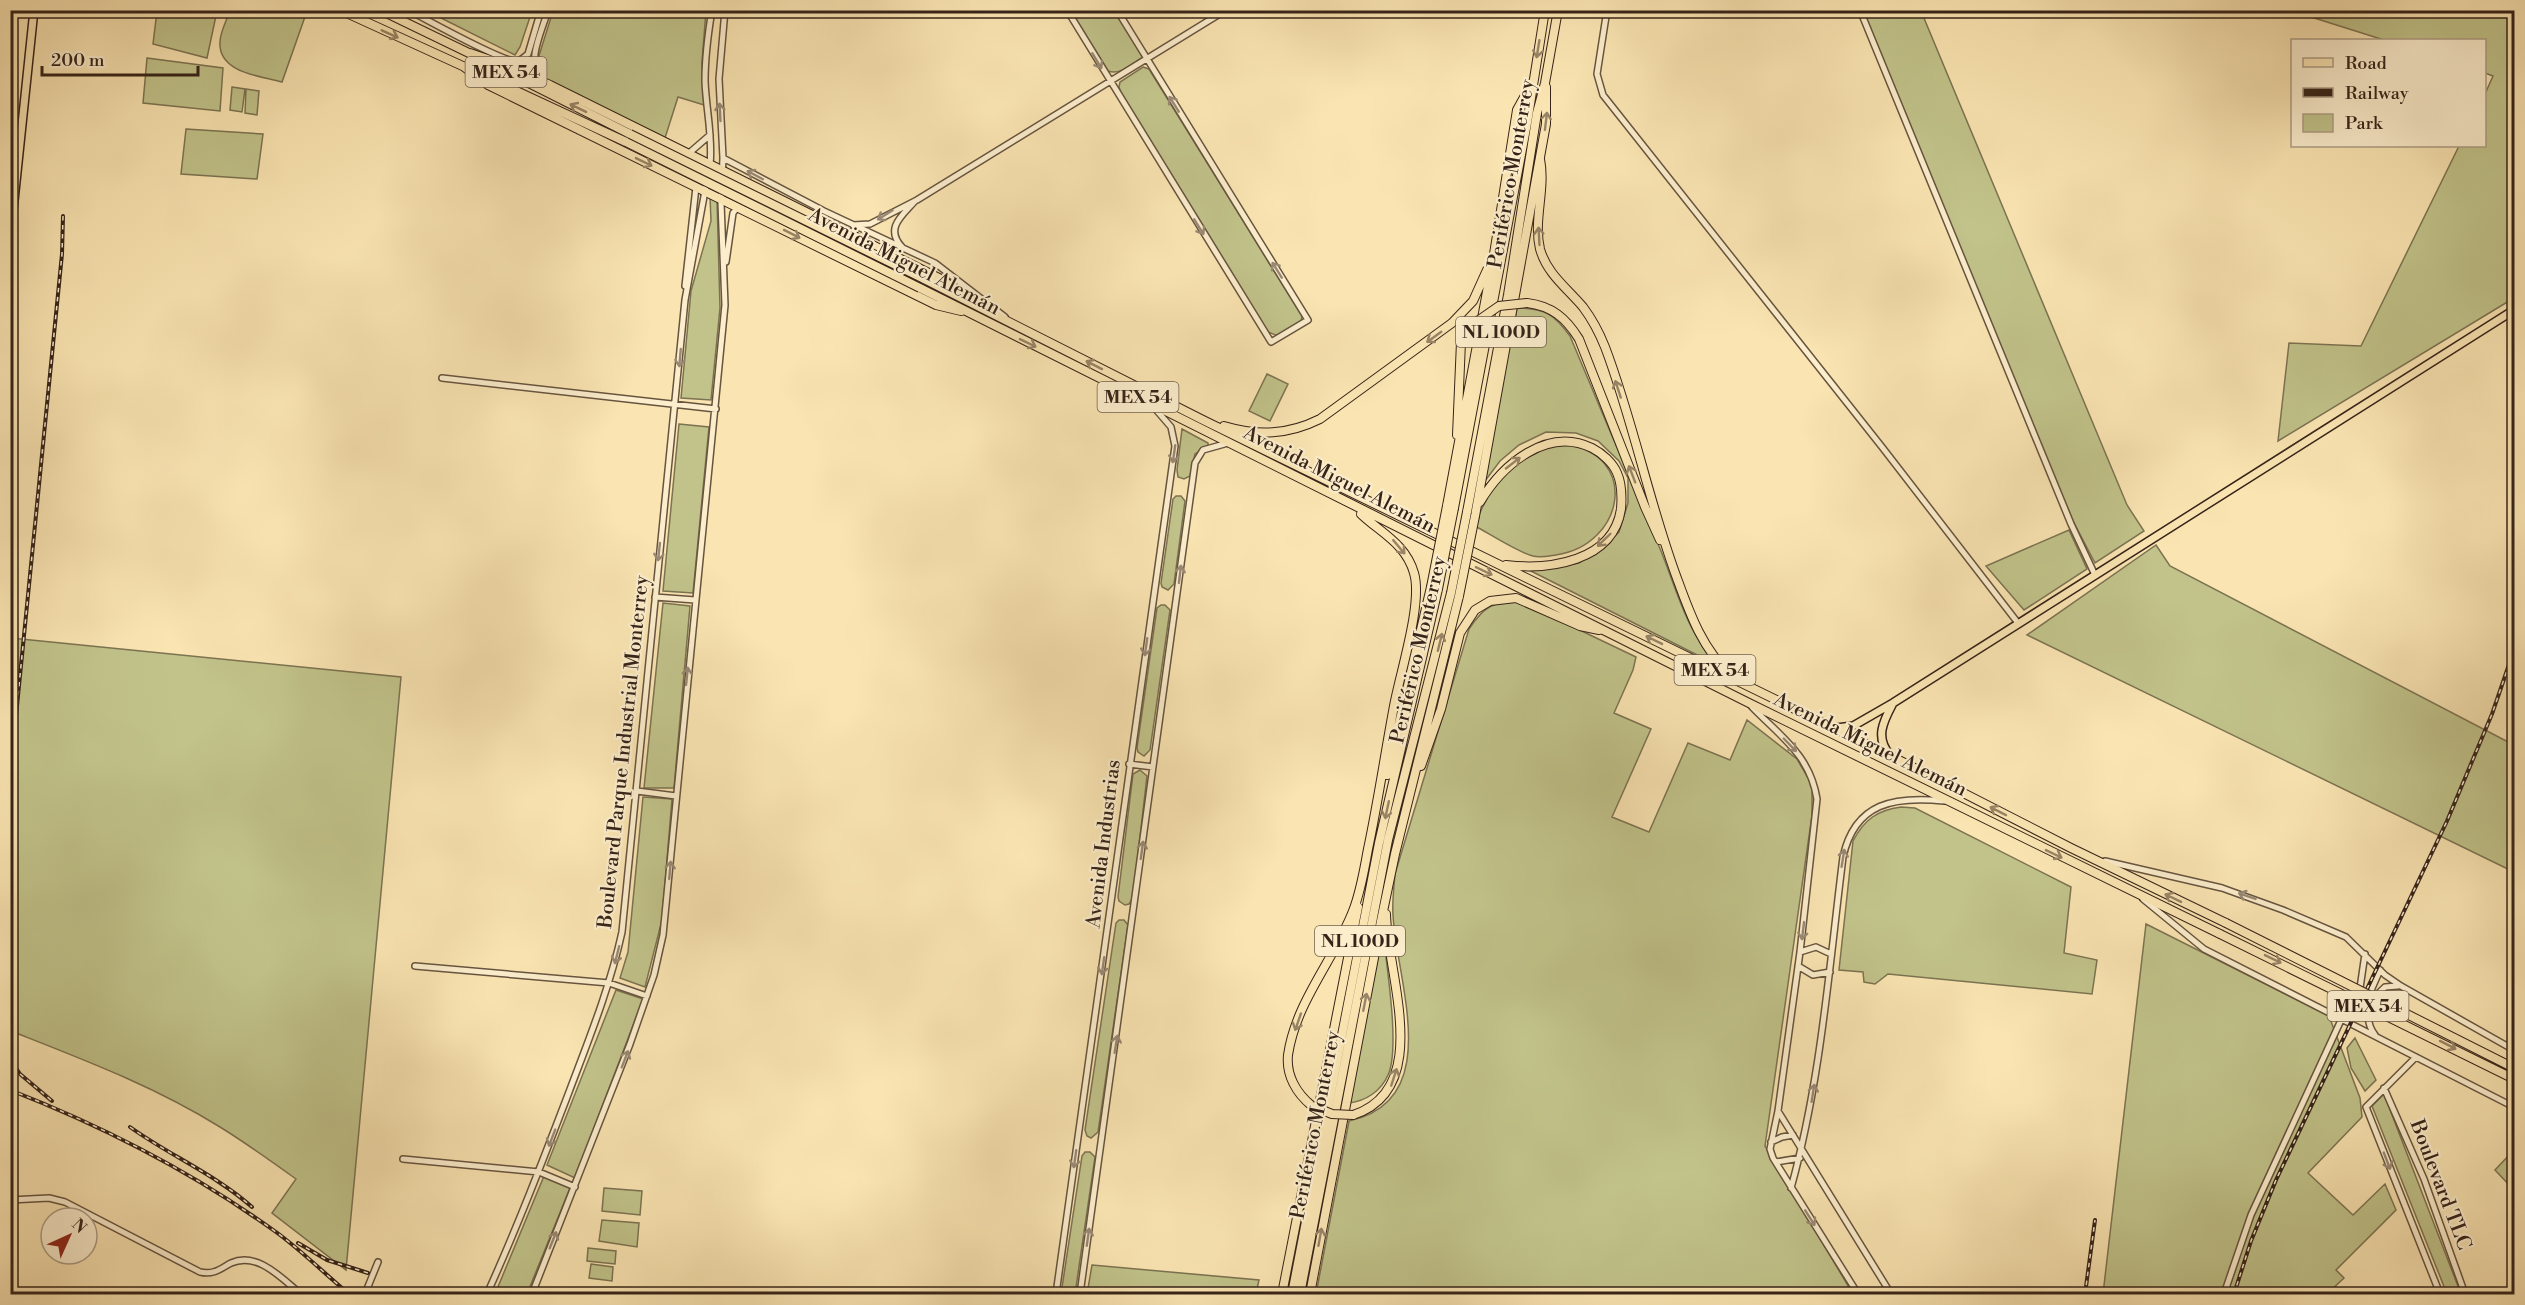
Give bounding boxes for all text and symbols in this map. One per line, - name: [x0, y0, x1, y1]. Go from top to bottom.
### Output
- one-way arrow: [381, 29, 399, 40]
- scale bar: [42, 39, 198, 77]
- one-way arrow: [1533, 39, 1544, 59]
- legend: [2291, 39, 2486, 147]
- text: 200 m: [51, 49, 105, 72]
- one-way arrow: [1092, 52, 1104, 69]
- text: Road: [2345, 52, 2388, 75]
- road number: MEX 54: [466, 57, 546, 87]
- street label: Periférico Monterrey: [1483, 77, 1541, 270]
- text: Railway: [2345, 82, 2409, 105]
- one-way arrow: [1168, 96, 1180, 113]
- one-way arrow: [569, 102, 587, 114]
- one-way arrow: [714, 102, 725, 122]
- one-way arrow: [1541, 112, 1552, 131]
- text: Park: [2345, 112, 2384, 135]
- one-way arrow: [635, 157, 653, 168]
- one-way arrow: [747, 169, 764, 181]
- street label: Avenida Miguel Alemán: [803, 202, 1004, 321]
- one-way arrow: [877, 210, 894, 222]
- one-way arrow: [1193, 218, 1205, 235]
- one-way arrow: [1534, 227, 1545, 247]
- one-way arrow: [783, 228, 801, 240]
- one-way arrow: [1270, 262, 1282, 279]
- road number: NL 100D: [1456, 317, 1546, 347]
- one-way arrow: [1427, 330, 1443, 343]
- one-way arrow: [1019, 338, 1037, 349]
- one-way arrow: [674, 348, 685, 368]
- one-way arrow: [1086, 359, 1104, 370]
- one-way arrow: [1612, 380, 1623, 399]
- road number: MEX 54: [1098, 382, 1178, 412]
- street label: Avenida Miguel Alemán: [1238, 420, 1439, 539]
- one-way arrow: [1168, 444, 1179, 464]
- one-way arrow: [1504, 456, 1520, 469]
- one-way arrow: [1626, 465, 1637, 484]
- one-way arrow: [1597, 533, 1612, 548]
- one-way arrow: [1393, 539, 1406, 555]
- one-way arrow: [653, 542, 664, 562]
- street label: Periférico Monterrey: [1385, 554, 1453, 746]
- one-way arrow: [1175, 565, 1186, 584]
- one-way arrow: [1474, 566, 1492, 578]
- street label: Boulevard Parque Industrial Monterrey: [593, 574, 655, 931]
- one-way arrow: [1435, 633, 1447, 652]
- one-way arrow: [1646, 634, 1664, 645]
- one-way arrow: [1140, 637, 1151, 657]
- road number: MEX 54: [1674, 655, 1756, 685]
- one-way arrow: [682, 666, 693, 686]
- street label: Avenida Miguel Alemán: [1768, 687, 1971, 803]
- one-way arrow: [1783, 737, 1797, 752]
- street label: Avenida Industrias: [1081, 758, 1127, 931]
- one-way arrow: [1380, 800, 1392, 819]
- one-way arrow: [1990, 805, 2008, 816]
- one-way arrow: [1137, 841, 1148, 861]
- one-way arrow: [2044, 848, 2062, 860]
- one-way arrow: [1838, 849, 1849, 869]
- one-way arrow: [665, 861, 676, 881]
- one-way arrow: [2238, 890, 2257, 901]
- one-way arrow: [2164, 891, 2182, 903]
- one-way arrow: [1797, 921, 1808, 940]
- road number: NL 100D: [1315, 926, 1405, 956]
- one-way arrow: [610, 945, 622, 964]
- one-way arrow: [2263, 954, 2281, 966]
- one-way arrow: [1097, 955, 1108, 975]
- road number: MEX 54: [2328, 991, 2408, 1021]
- one-way arrow: [1360, 993, 1371, 1012]
- one-way arrow: [1291, 1012, 1302, 1031]
- street label: Periférico Monterrey: [1285, 1028, 1347, 1221]
- one-way arrow: [1111, 1034, 1122, 1054]
- one-way arrow: [2438, 1040, 2456, 1052]
- one-way arrow: [620, 1050, 631, 1069]
- one-way arrow: [1389, 1068, 1400, 1087]
- one-way arrow: [1807, 1084, 1818, 1104]
- street label: Boulevard TLC: [2403, 1115, 2476, 1254]
- one-way arrow: [545, 1129, 556, 1147]
- one-way arrow: [1070, 1148, 1081, 1168]
- one-way arrow: [2382, 1151, 2393, 1170]
- north arrow: [39, 1206, 99, 1266]
- one-way arrow: [1805, 1209, 1817, 1226]
- text: N: [67, 1215, 91, 1238]
- one-way arrow: [1083, 1227, 1094, 1247]
- one-way arrow: [1315, 1228, 1326, 1247]
- one-way arrow: [549, 1231, 560, 1250]

